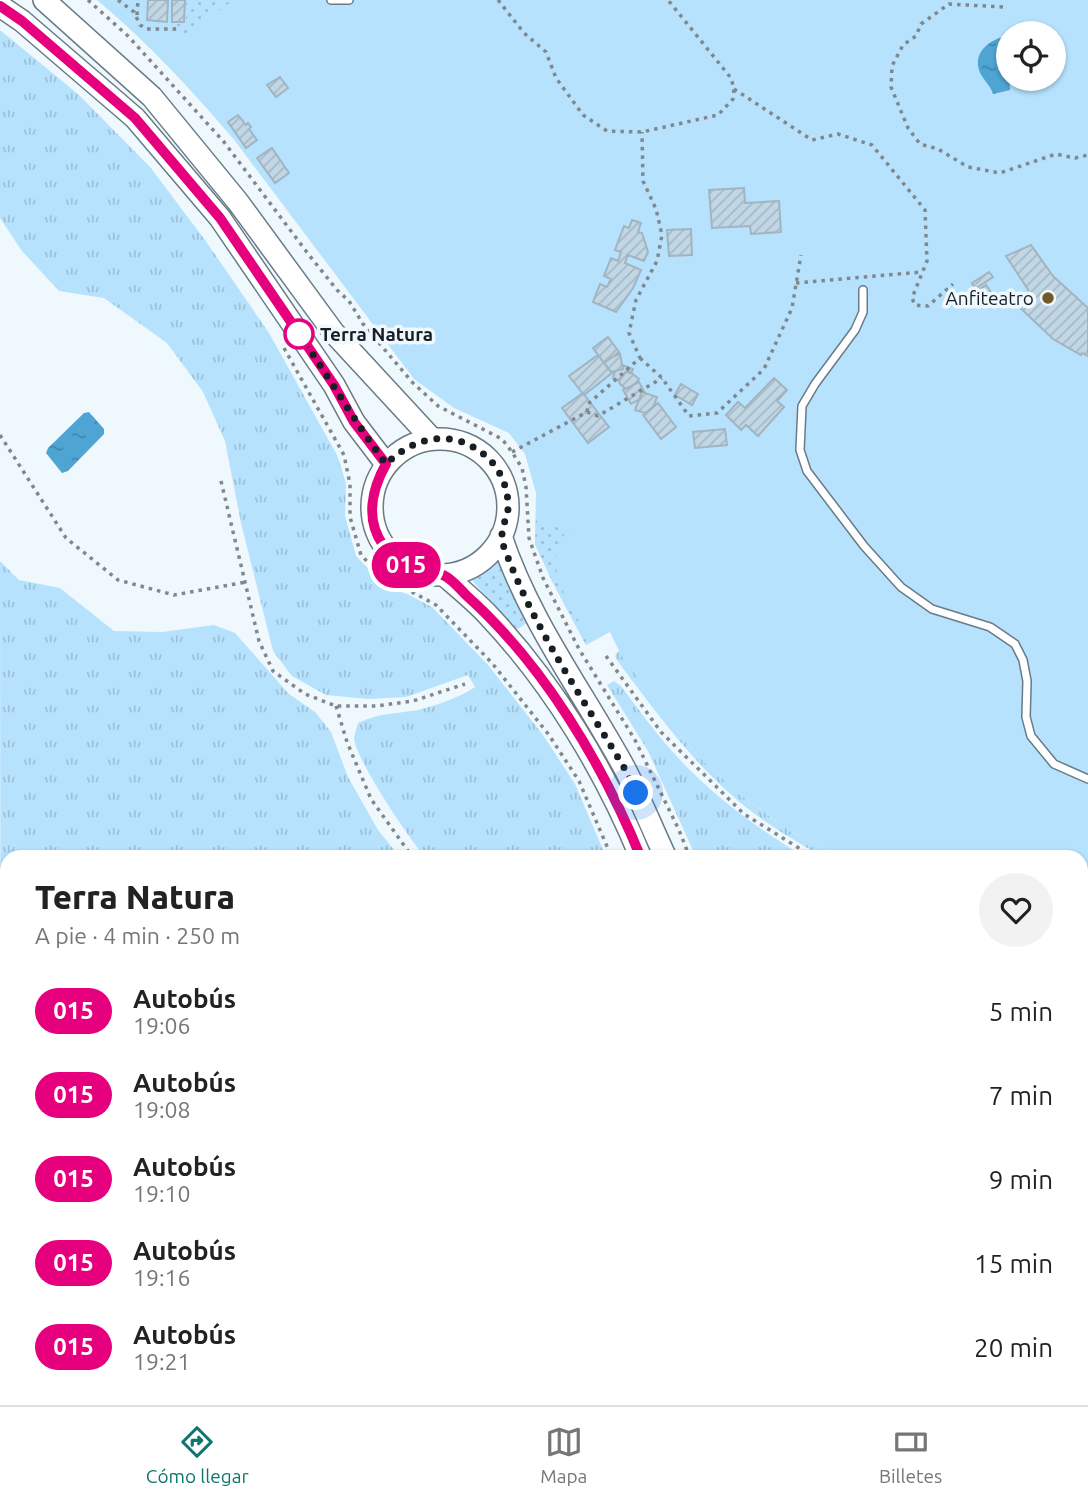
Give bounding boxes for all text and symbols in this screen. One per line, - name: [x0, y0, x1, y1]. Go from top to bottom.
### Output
- map controls: [996, 21, 1066, 91]
- button: locate: [996, 21, 1066, 91]
- place label: Anfiteatro: [945, 287, 1034, 309]
- marker: Anfiteatro: [1040, 290, 1056, 306]
- marker: Terra Natura: [284, 319, 314, 349]
- place label: Terra Natura: [320, 323, 433, 345]
- line badge: 015: [366, 542, 446, 588]
- text: 015: [386, 551, 426, 578]
- your location: [618, 775, 653, 810]
- button: heart: [979, 873, 1053, 947]
- text: Terra Natura: [35, 878, 235, 915]
- text: A pie · 4 min · 250 m: [35, 923, 240, 948]
- text: Autobús: [133, 984, 236, 1013]
- text: 015: [53, 997, 94, 1024]
- text: 5 min: [989, 997, 1053, 1026]
- text: 19:06: [133, 1013, 191, 1038]
- text: Autobús: [133, 1068, 236, 1097]
- text: 015: [53, 1081, 94, 1108]
- text: 7 min: [989, 1081, 1053, 1110]
- text: 19:08: [133, 1097, 191, 1122]
- text: Autobús: [133, 1152, 236, 1181]
- text: 015: [53, 1165, 94, 1192]
- text: 9 min: [989, 1165, 1053, 1194]
- text: 19:10: [133, 1181, 191, 1206]
- text: Autobús: [133, 1236, 236, 1265]
- text: 015: [53, 1249, 94, 1276]
- text: 15 min: [974, 1249, 1053, 1278]
- text: 19:16: [133, 1265, 191, 1290]
- text: Autobús: [133, 1320, 236, 1349]
- text: 015: [53, 1333, 94, 1360]
- text: 20 min: [974, 1333, 1053, 1362]
- text: 19:21: [133, 1349, 191, 1374]
- tab: Cómo llegar: [146, 1423, 249, 1487]
- tab: Mapa: [540, 1423, 587, 1487]
- tab: Billetes: [879, 1423, 942, 1487]

